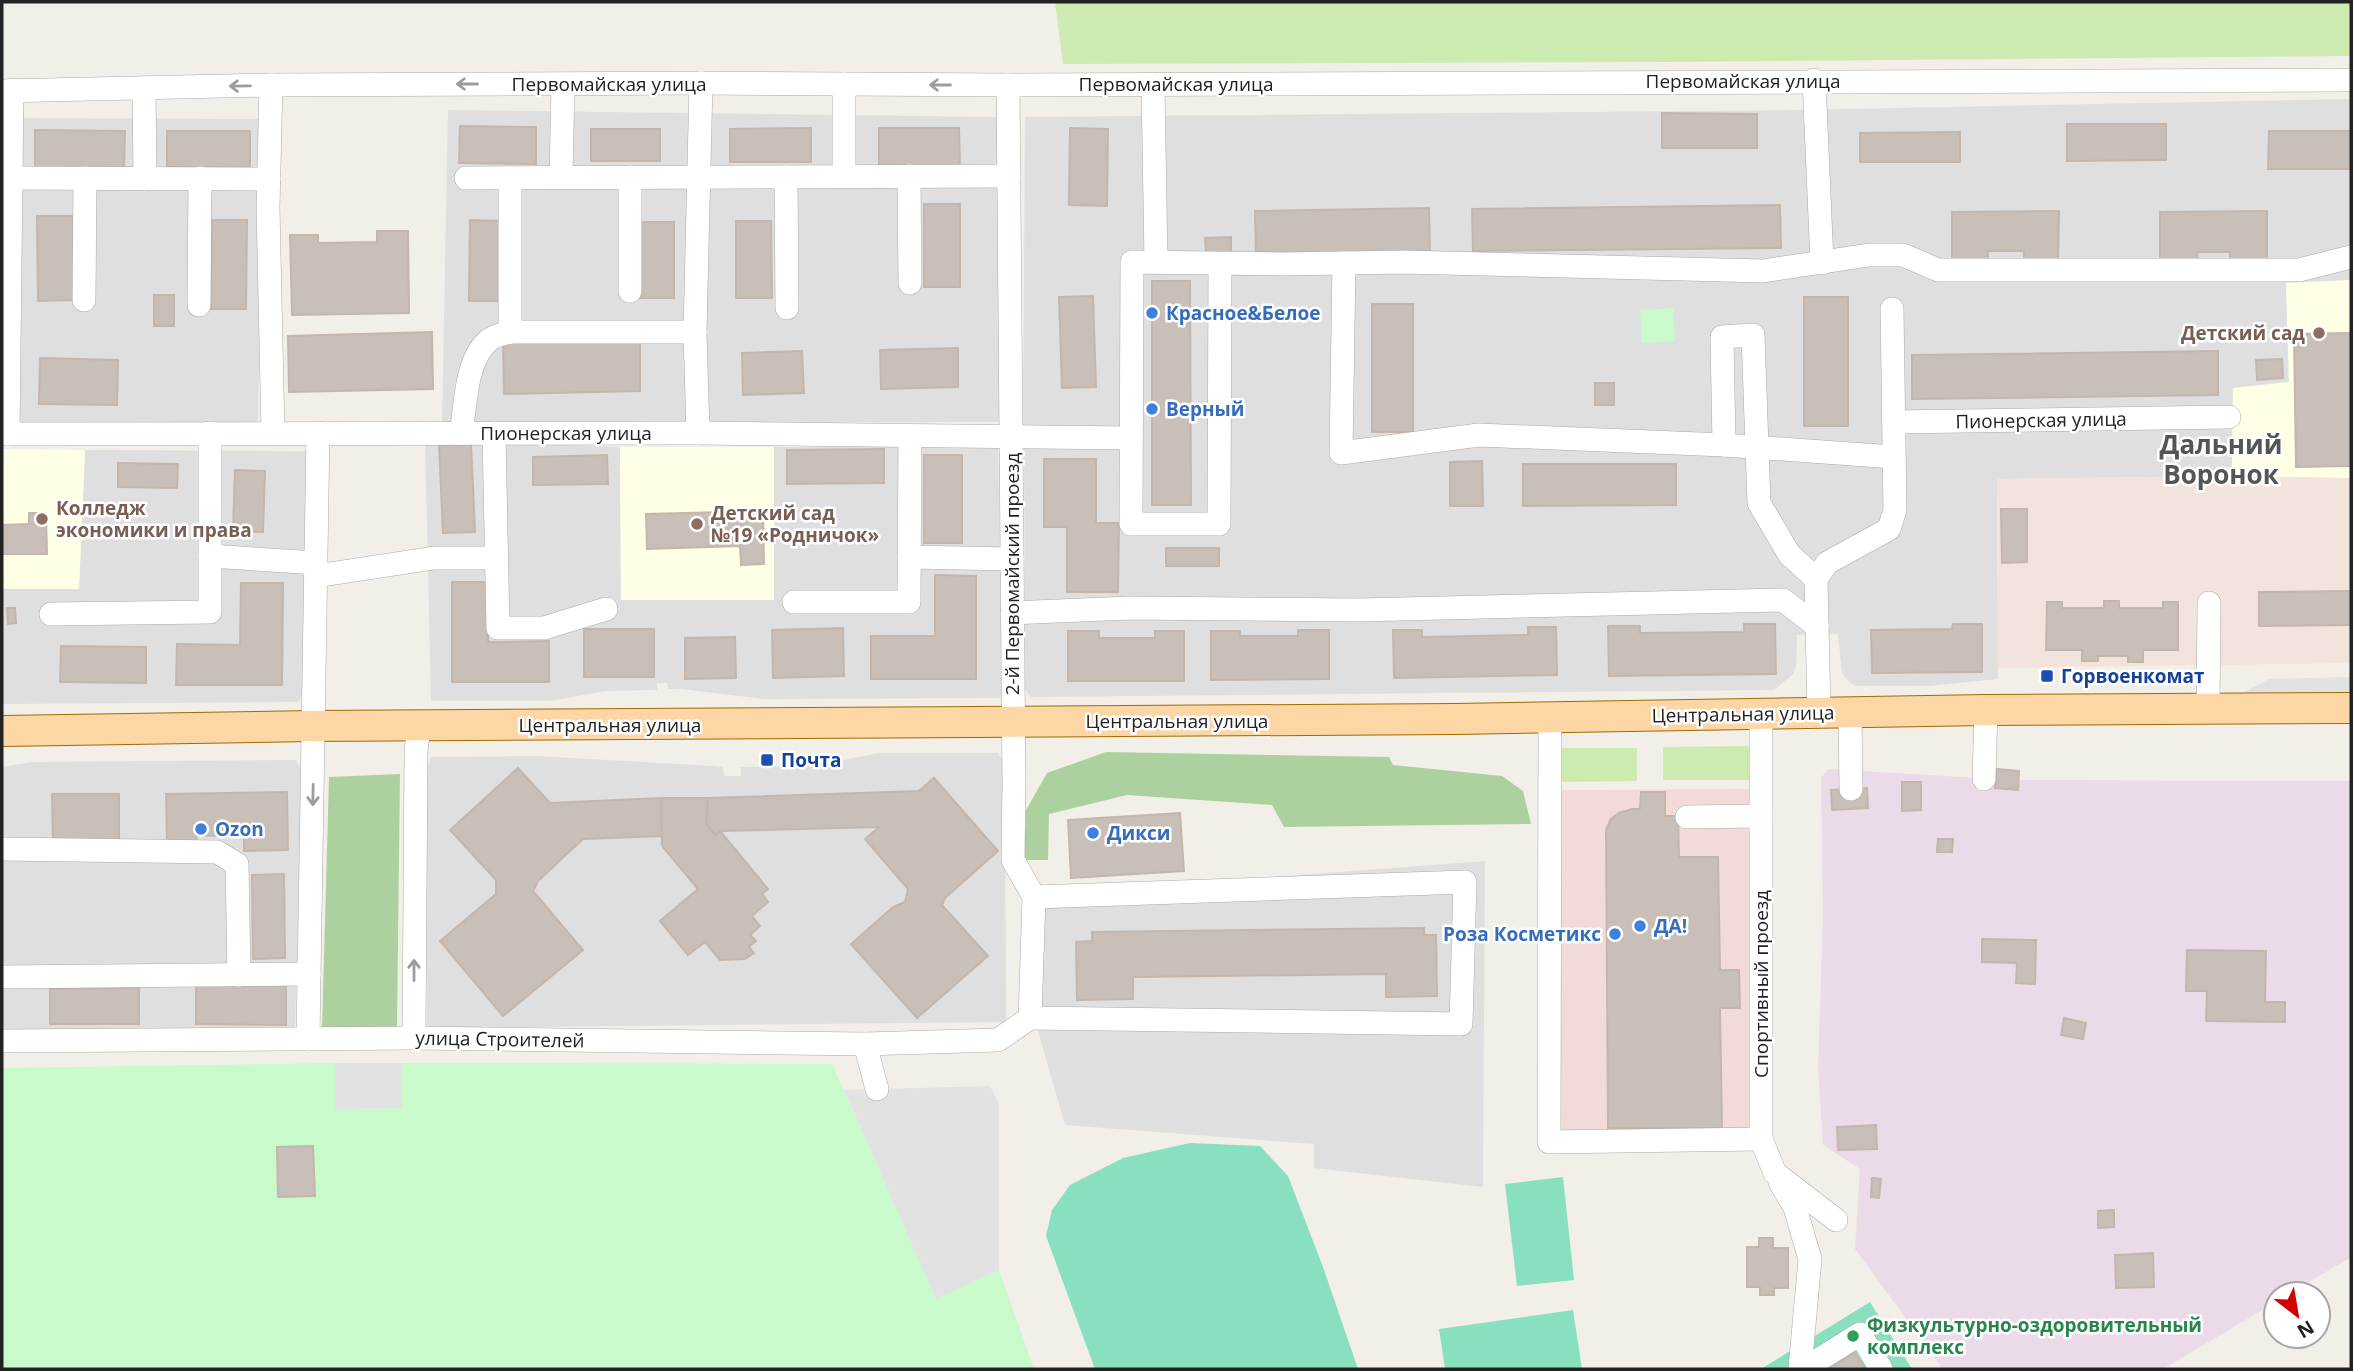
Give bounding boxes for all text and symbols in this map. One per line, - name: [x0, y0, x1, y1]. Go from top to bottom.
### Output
- street label: Первомайская улица: [1646, 68, 1840, 94]
- street label: Первомайская улица: [512, 71, 706, 97]
- street label: Первомайская улица: [1079, 71, 1273, 97]
- one-way arrow: [456, 77, 479, 91]
- one-way arrow: [929, 78, 952, 92]
- one-way arrow: [229, 79, 252, 93]
- place label: Красное&Белое: [1166, 300, 1320, 326]
- marker: Красное&Белое: [1144, 305, 1160, 321]
- place label: Детский сад: [2181, 320, 2305, 346]
- marker: Детский сад: [2311, 325, 2327, 341]
- place label: Верный: [1166, 396, 1244, 422]
- marker: Верный: [1144, 401, 1160, 417]
- street label: Пионерская улица: [1955, 406, 2127, 434]
- street label: Пионерская улица: [480, 420, 652, 446]
- district label: Дальний Воронок: [2160, 426, 2282, 492]
- street label: 2-й Первомайский проезд: [999, 453, 1025, 695]
- place label: Колледж экономики и права: [56, 495, 252, 543]
- place label: Детский сад №19 «Родничок»: [711, 500, 879, 548]
- marker: Колледж экономики и права: [34, 511, 50, 527]
- marker: Детский сад №19 «Родничок»: [689, 516, 705, 532]
- place label: Горвоенкомат: [2061, 663, 2205, 689]
- marker: Горвоенкомат: [2039, 668, 2055, 684]
- street label: Центральная улица: [1651, 699, 1835, 729]
- street label: Центральная улица: [1086, 708, 1268, 734]
- street label: Центральная улица: [519, 712, 701, 738]
- place label: Почта: [781, 747, 841, 773]
- marker: Почта: [759, 752, 775, 768]
- one-way arrow: [306, 783, 319, 806]
- place label: Ozon: [215, 816, 264, 842]
- place label: Дикси: [1107, 820, 1170, 846]
- marker: Ozon: [193, 821, 209, 837]
- marker: Дикси: [1085, 825, 1101, 841]
- street label: Спортивный проезд: [1748, 890, 1774, 1078]
- place label: ДА!: [1654, 913, 1687, 939]
- marker: ДА!: [1632, 918, 1648, 934]
- place label: Роза Косметикс: [1443, 921, 1601, 947]
- marker: Роза Косметикс: [1607, 926, 1623, 942]
- one-way arrow: [407, 958, 421, 981]
- street label: улица Строителей: [415, 1025, 585, 1053]
- north arrow: [2262, 1280, 2332, 1350]
- place label: Физкультурно-оздоровительный комплекс: [1867, 1312, 2202, 1360]
- text: N: [2292, 1314, 2319, 1345]
- marker: Физкультурно-оздоровительный комплекс: [1845, 1328, 1861, 1344]

